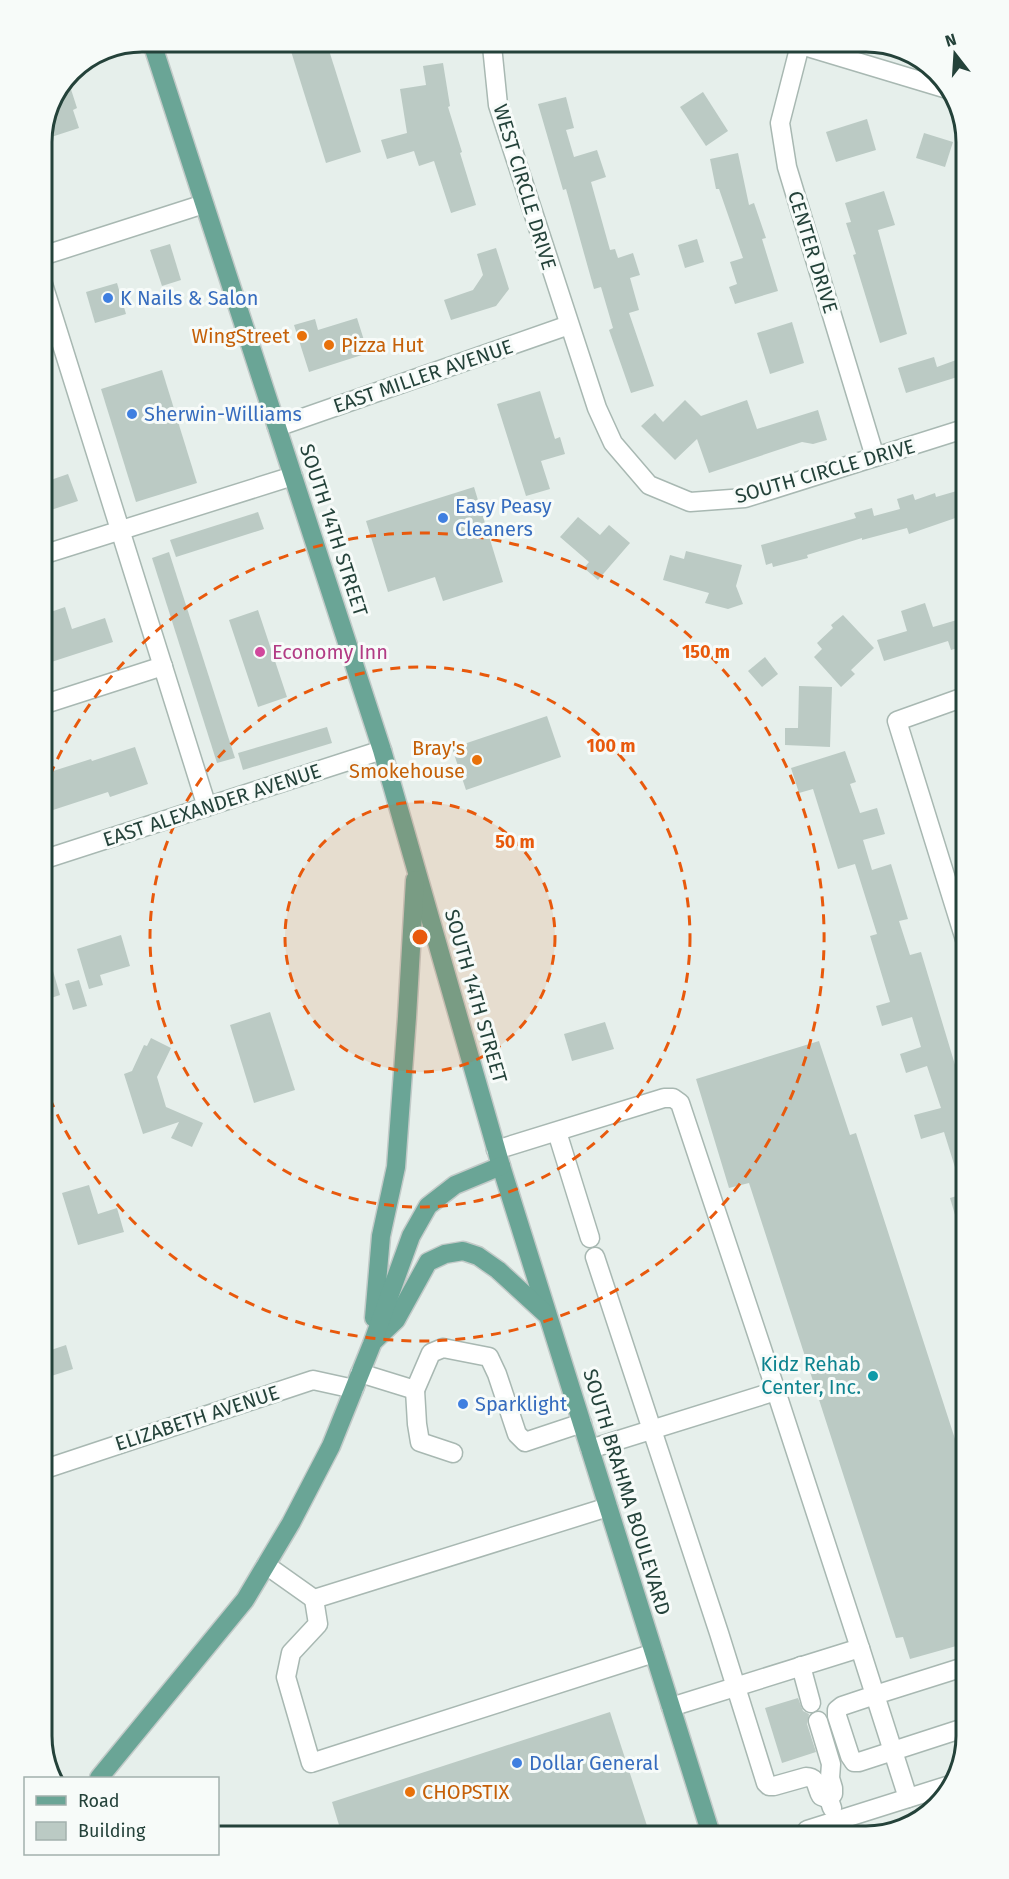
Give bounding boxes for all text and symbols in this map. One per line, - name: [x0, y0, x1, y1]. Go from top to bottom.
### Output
- north arrow: [925, 24, 985, 84]
- text: N: [943, 29, 959, 51]
- street label: WEST CIRCLE DRIVE: [488, 101, 562, 273]
- street label: CENTER DRIVE: [783, 188, 843, 316]
- place label: K Nails & Salon: [120, 286, 258, 310]
- marker: K Nails & Salon: [101, 291, 115, 305]
- place label: WingStreet: [191, 324, 291, 348]
- marker: WingStreet: [295, 329, 309, 343]
- place label: Pizza Hut: [341, 333, 425, 357]
- street label: EAST MILLER AVENUE: [330, 334, 516, 418]
- marker: Pizza Hut: [322, 338, 336, 352]
- place label: Sherwin-Williams: [144, 402, 302, 426]
- marker: Sherwin-Williams: [125, 407, 139, 421]
- street label: SOUTH CIRCLE DRIVE: [732, 434, 918, 508]
- street label: SOUTH 14TH STREET: [295, 441, 373, 620]
- place label: Easy Peasy Cleaners: [455, 494, 552, 541]
- marker: Easy Peasy Cleaners: [436, 511, 450, 525]
- place label: Economy Inn: [272, 640, 388, 664]
- text: 150 m: [682, 641, 730, 663]
- marker: Economy Inn: [253, 645, 267, 659]
- text: 100 m: [587, 735, 635, 757]
- place label: Bray's Smokehouse: [349, 736, 465, 783]
- marker: Bray's Smokehouse: [470, 753, 484, 767]
- street label: EAST ALEXANDER AVENUE: [100, 758, 324, 852]
- text: 50 m: [495, 831, 535, 853]
- street label: SOUTH 14TH STREET: [440, 906, 512, 1086]
- centre of rings: [410, 927, 430, 947]
- place label: Kidz Rehab Center, Inc.: [760, 1352, 861, 1399]
- street label: SOUTH BRAHMA BOULEVARD: [578, 1366, 676, 1618]
- marker: Kidz Rehab Center, Inc.: [866, 1369, 880, 1383]
- street label: ELIZABETH AVENUE: [112, 1380, 282, 1456]
- place label: Sparklight: [475, 1392, 568, 1416]
- marker: Sparklight: [456, 1397, 470, 1411]
- place label: Dollar General: [529, 1751, 659, 1775]
- marker: Dollar General: [510, 1756, 524, 1770]
- legend: [24, 1777, 219, 1855]
- place label: CHOPSTIX: [422, 1780, 510, 1804]
- marker: CHOPSTIX: [403, 1785, 417, 1799]
- text: Road: [78, 1790, 120, 1812]
- text: Building: [78, 1820, 146, 1842]

